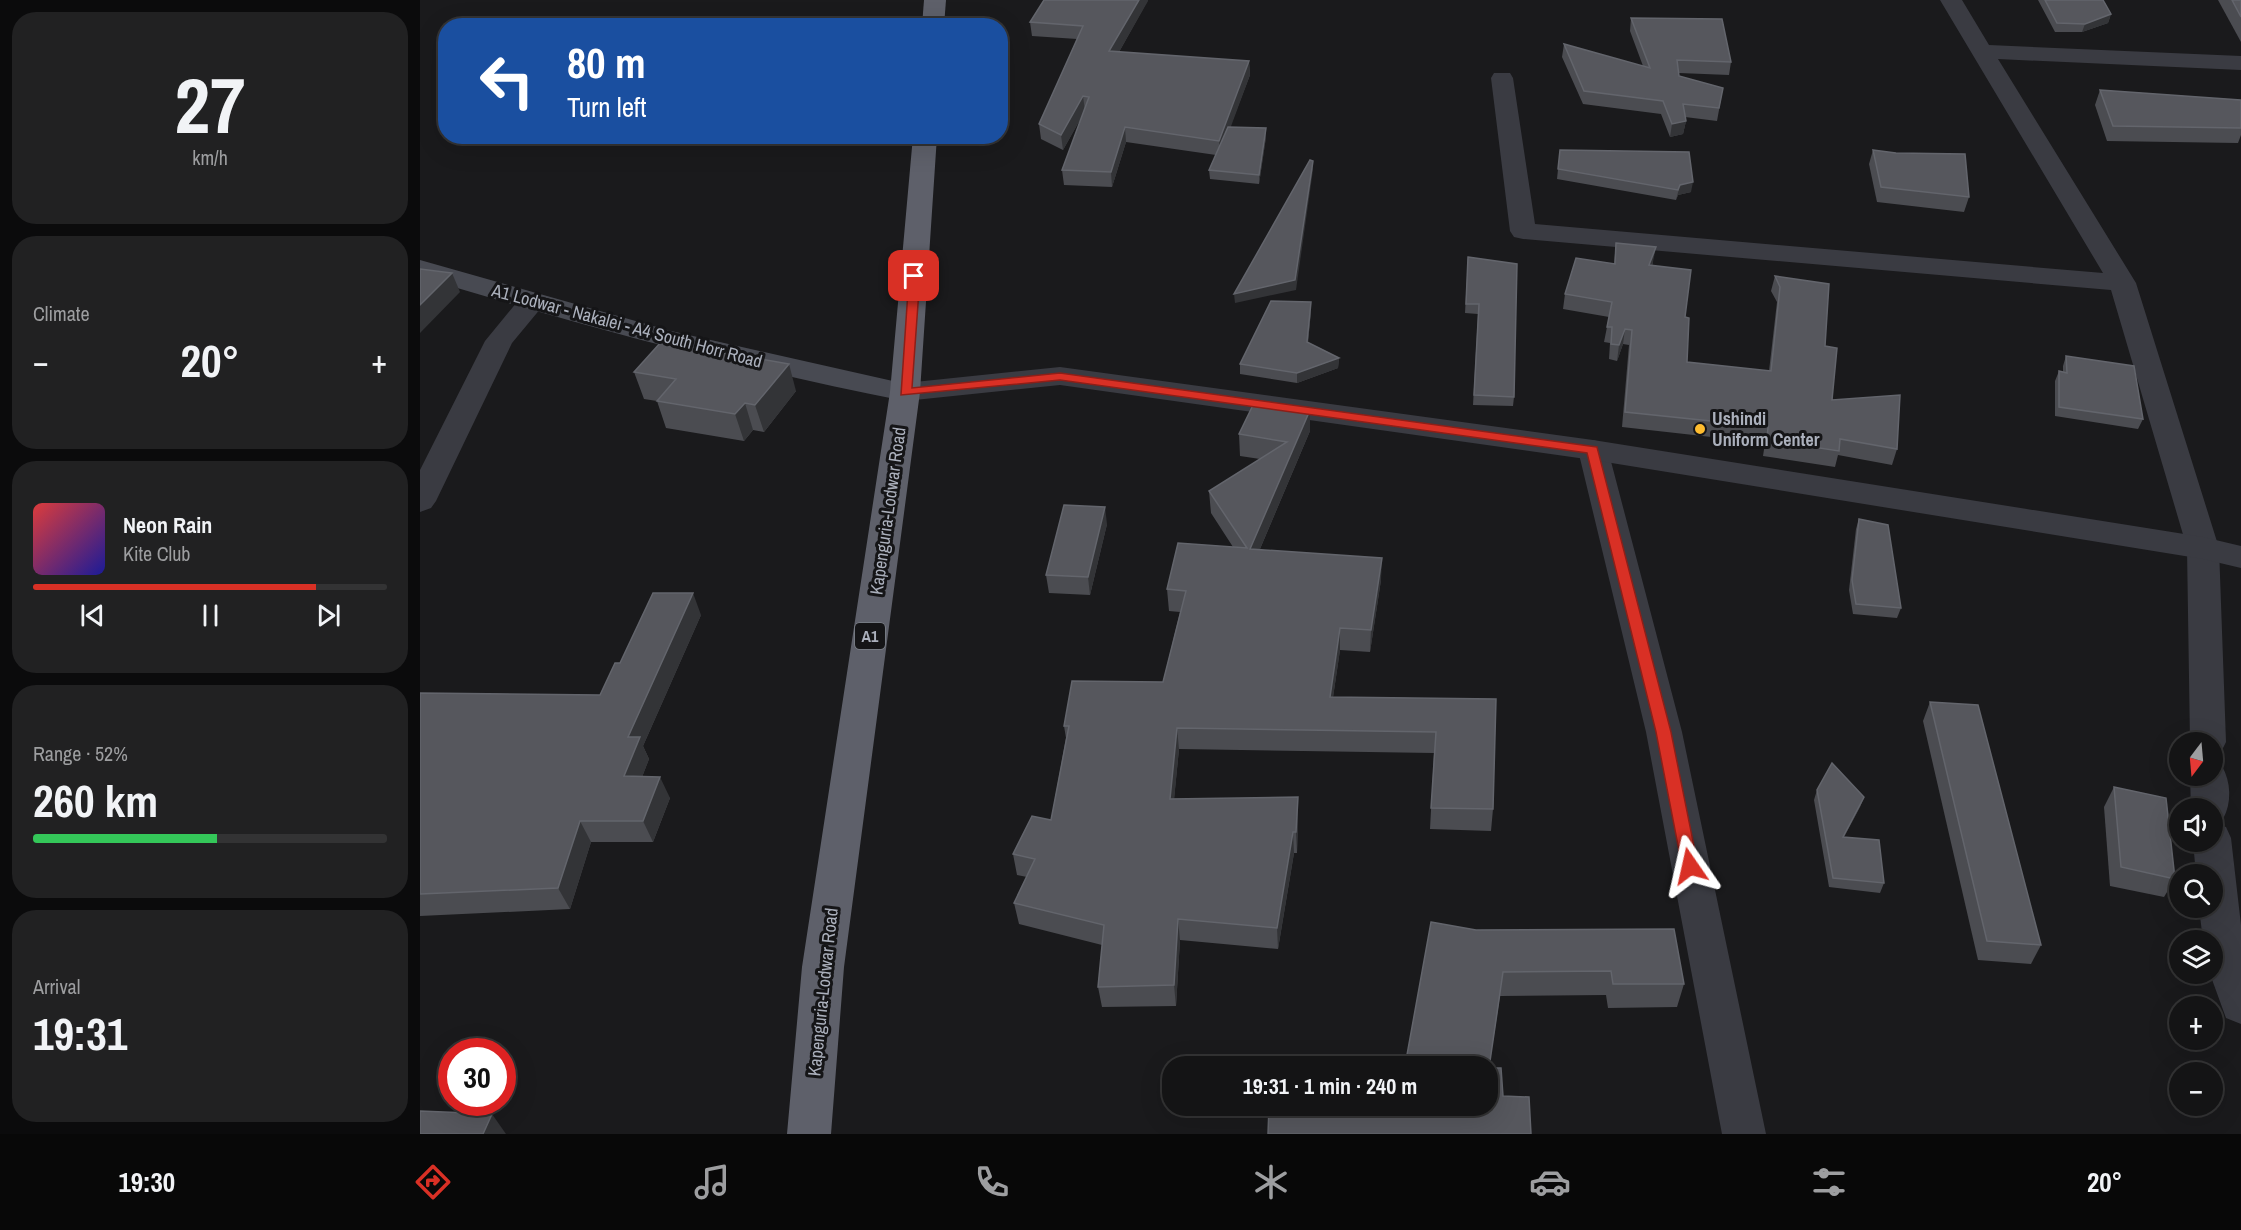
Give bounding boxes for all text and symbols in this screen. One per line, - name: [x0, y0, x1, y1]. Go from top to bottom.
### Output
- text: 80 m: [567, 35, 646, 91]
- icon: left: [468, 42, 546, 120]
- text: 27: [174, 52, 246, 157]
- text: Turn left: [567, 89, 646, 125]
- text: km/h: [192, 144, 228, 171]
- pin: [888, 250, 939, 301]
- icon: arrive: [897, 259, 930, 292]
- street label: A1 Lodwar - Nakalei - A4 South Horr Road: [488, 277, 765, 374]
- text: Climate: [33, 300, 90, 327]
- text: 20°: [180, 330, 240, 391]
- text: −: [33, 339, 49, 383]
- text: +: [371, 339, 387, 383]
- place label: Ushindi Uniform Center: [1712, 406, 1820, 452]
- marker: Ushindi Uniform Center: [1693, 422, 1707, 436]
- street label: Kapenguria-Lodwar Road: [863, 425, 912, 596]
- text: Neon Rain: [123, 510, 212, 540]
- text: Kite Club: [123, 540, 190, 567]
- icon: previous: [76, 599, 109, 632]
- icon: pause: [194, 599, 227, 632]
- icon: next: [312, 599, 345, 632]
- road number: A1: [855, 623, 885, 649]
- north arrow: [2169, 732, 2223, 786]
- map controls: [2169, 732, 2223, 1116]
- text: Range · 52%: [33, 740, 128, 767]
- text: 260 km: [33, 770, 158, 831]
- button: sound: [2169, 798, 2223, 852]
- position arrow: [1658, 834, 1722, 898]
- button: search: [2169, 864, 2223, 918]
- street label: Kapenguria-Lodwar Road: [801, 907, 844, 1077]
- button: layers: [2169, 930, 2223, 984]
- text: Arrival: [33, 973, 80, 1000]
- button: +: [2169, 996, 2223, 1050]
- text: 19:31: [33, 1003, 127, 1064]
- speed limit sign: 30: [438, 1038, 516, 1116]
- button: −: [2169, 1062, 2223, 1116]
- text: 19:31 · 1 min · 240 m: [1243, 1071, 1417, 1101]
- icon: directions: [412, 1161, 454, 1203]
- icon: music: [691, 1161, 733, 1203]
- icon: phone: [971, 1161, 1013, 1203]
- icon: climate: [1250, 1161, 1292, 1203]
- icon: car: [1529, 1161, 1571, 1203]
- icon: filters: [1808, 1161, 1850, 1203]
- text: 19:30: [119, 1164, 175, 1200]
- text: 20°: [2087, 1164, 2122, 1200]

